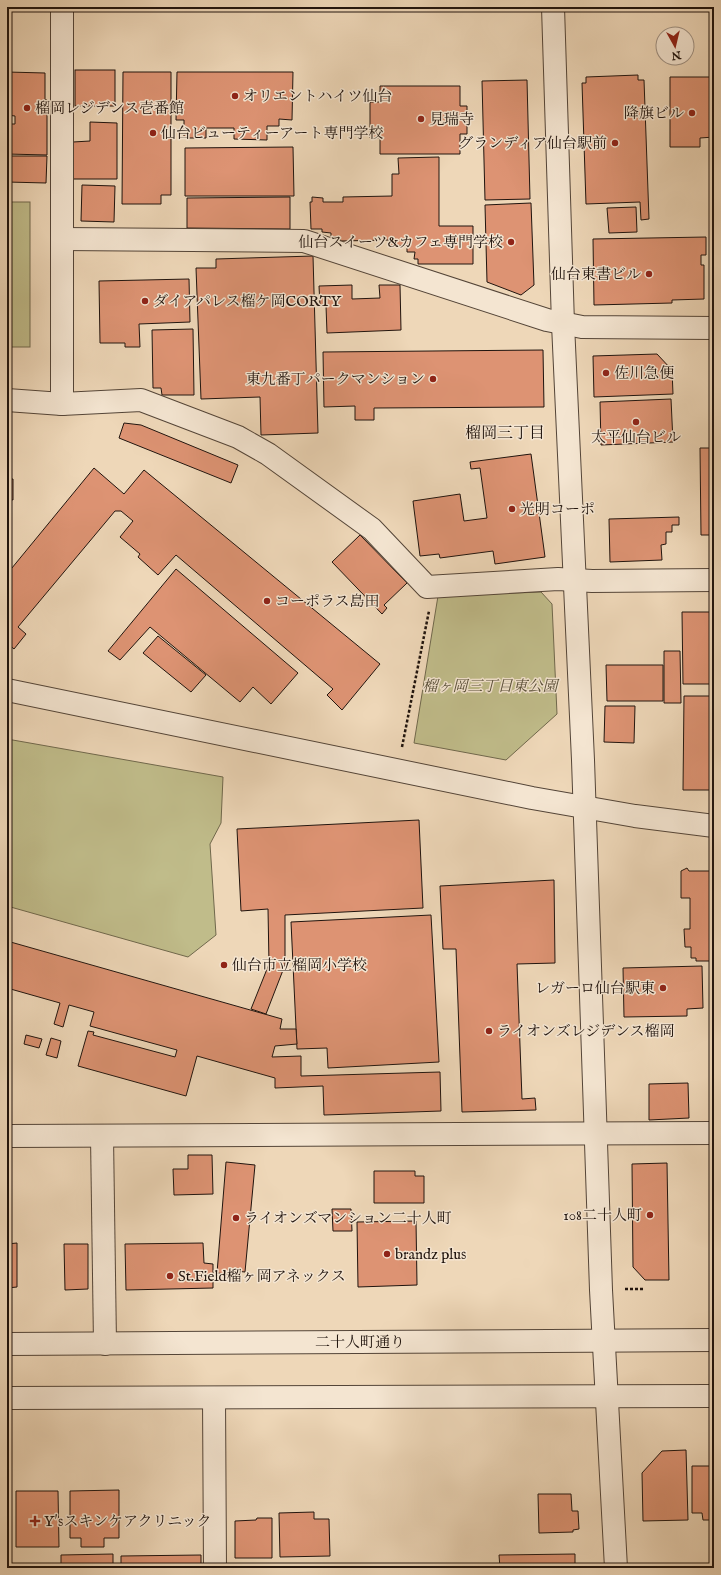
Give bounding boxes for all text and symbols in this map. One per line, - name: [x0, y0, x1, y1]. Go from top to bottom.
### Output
- north arrow: [655, 26, 695, 66]
- text: N: [670, 47, 683, 63]
- place label: オリエントハイツ仙台: [243, 87, 392, 106]
- marker: オリエントハイツ仙台: [230, 91, 240, 101]
- place label: 榴岡レジデンス壱番館: [35, 99, 184, 118]
- marker: 榴岡レジデンス壱番館: [22, 103, 32, 113]
- place label: 降旗ビル: [624, 104, 684, 123]
- marker: 降旗ビル: [687, 108, 697, 118]
- place label: 見瑞寺: [429, 110, 474, 129]
- marker: 見瑞寺: [416, 114, 426, 124]
- place label: 仙台ビューティーアート専門学校: [161, 124, 384, 143]
- marker: 仙台ビューティーアート専門学校: [148, 128, 158, 138]
- place label: グランディア仙台駅前: [458, 134, 607, 153]
- marker: グランディア仙台駅前: [610, 138, 620, 148]
- place label: 仙台スイーツ&カフェ専門学校: [298, 233, 503, 252]
- marker: 仙台スイーツ&カフェ専門学校: [506, 237, 516, 247]
- place label: 仙台東書ビル: [551, 265, 641, 284]
- marker: 仙台東書ビル: [644, 269, 654, 279]
- place label: ダイアパレス榴ケ岡CORTY: [153, 292, 342, 311]
- marker: ダイアパレス榴ケ岡CORTY: [140, 296, 150, 306]
- place label: 佐川急便: [614, 364, 674, 383]
- marker: 佐川急便: [601, 368, 611, 378]
- place label: 東九番丁パークマンション: [246, 370, 425, 389]
- marker: 東九番丁パークマンション: [428, 374, 438, 384]
- marker: 太平仙台ビル: [631, 417, 641, 427]
- district label: 榴岡三丁目: [465, 424, 545, 444]
- place label: 太平仙台ビル: [591, 428, 681, 447]
- place label: 光明コーポ: [520, 500, 595, 519]
- marker: 光明コーポ: [507, 504, 517, 514]
- place label: コーポラス島田: [275, 592, 380, 611]
- marker: コーポラス島田: [262, 596, 272, 606]
- park label: 榴ヶ岡三丁目東公園: [422, 677, 560, 696]
- place label: 仙台市立榴岡小学校: [232, 956, 367, 975]
- marker: 仙台市立榴岡小学校: [219, 960, 229, 970]
- place label: レガーロ仙台駅東: [535, 979, 655, 998]
- marker: レガーロ仙台駅東: [658, 983, 668, 993]
- place label: ライオンズレジデンス榴岡: [497, 1022, 675, 1041]
- marker: ライオンズレジデンス榴岡: [484, 1026, 494, 1036]
- place label: 108二十人町: [563, 1206, 642, 1225]
- place label: ライオンズマンション二十人町: [244, 1209, 452, 1228]
- marker: 108二十人町: [645, 1210, 655, 1220]
- marker: ライオンズマンション二十人町: [231, 1213, 241, 1223]
- place label: brandz plus: [395, 1245, 466, 1264]
- marker: brandz plus: [382, 1249, 392, 1259]
- place label: St.Field榴ヶ岡アネックス: [178, 1267, 346, 1286]
- marker: St.Field榴ヶ岡アネックス: [165, 1271, 175, 1281]
- street label: 二十人町通り: [315, 1333, 405, 1352]
- place label: Y′sスキンケアクリニック: [44, 1512, 212, 1531]
- marker: Y′sスキンケアクリニック: [29, 1515, 41, 1527]

